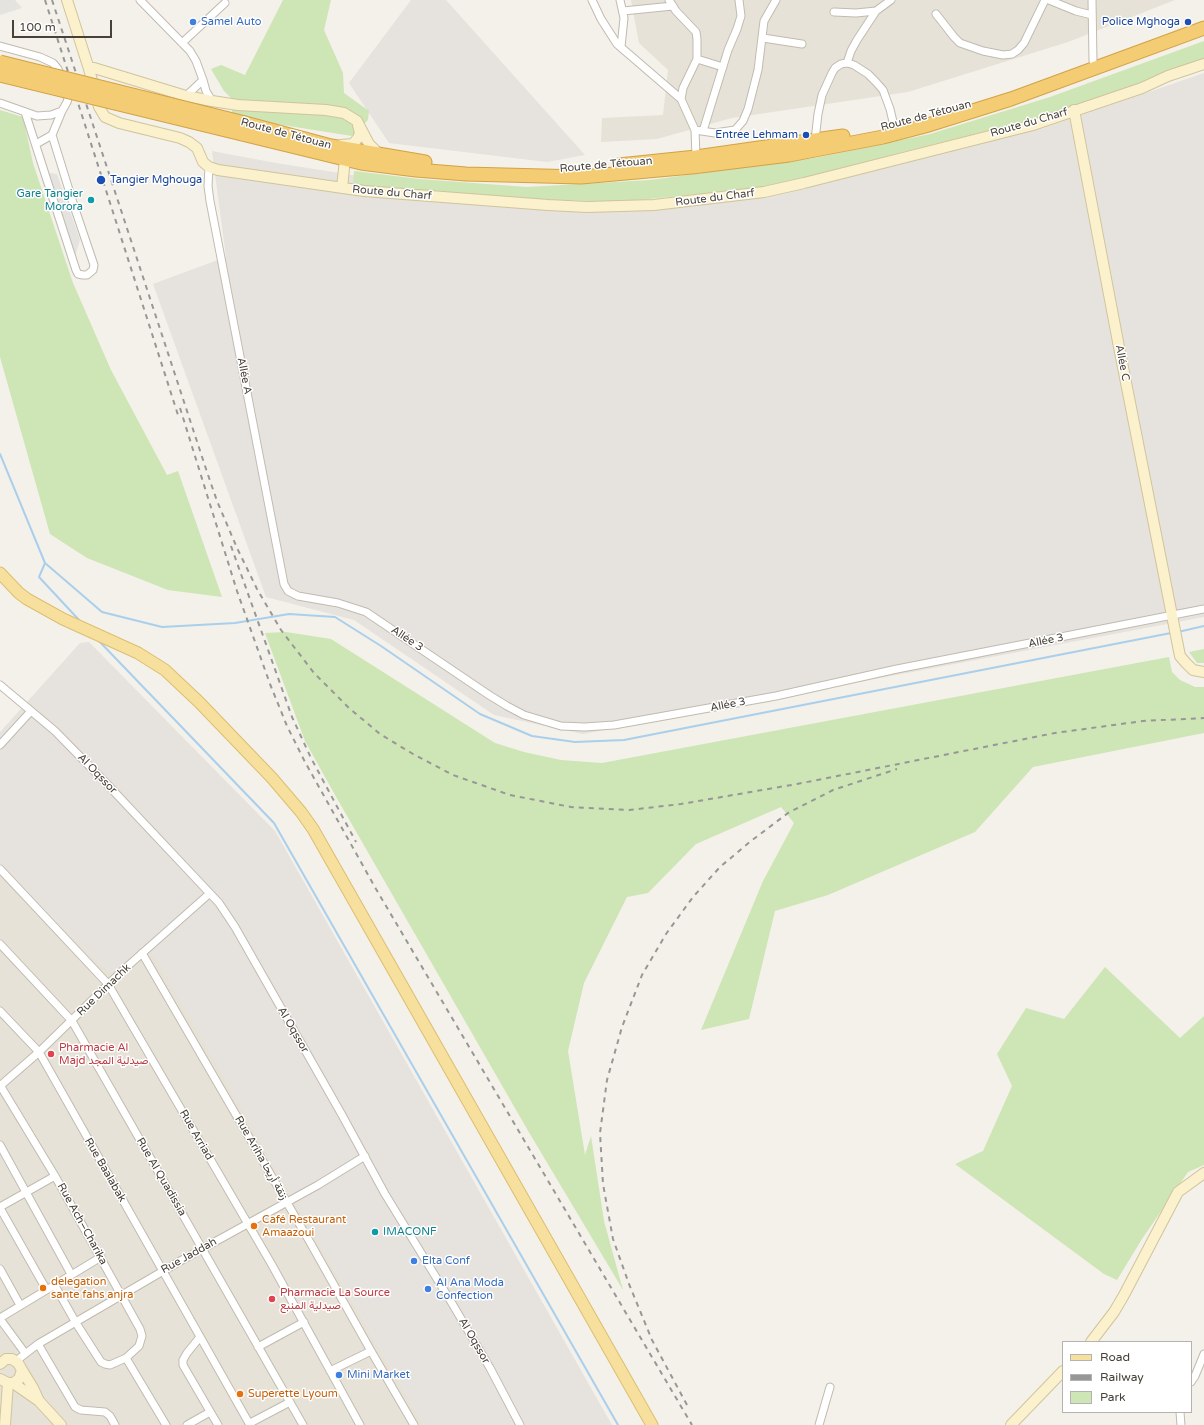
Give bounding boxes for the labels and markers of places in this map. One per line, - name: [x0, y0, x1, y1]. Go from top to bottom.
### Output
- place label: Samel Auto: [201, 15, 261, 29]
- place label: Police Mghoga: [1102, 15, 1180, 29]
- marker: Samel Auto: [188, 17, 198, 27]
- marker: Police Mghoga: [1183, 17, 1193, 27]
- place label: Entree Lehmam: [715, 128, 798, 142]
- marker: Entree Lehmam: [801, 130, 811, 140]
- place label: Tangier Mghouga: [110, 173, 202, 187]
- marker: Tangier Mghouga: [95, 174, 107, 186]
- place label: Gare Tangier Morora: [17, 187, 83, 213]
- marker: Gare Tangier Morora: [86, 195, 96, 205]
- place label: Pharmacie Al Majd صيدلية المجد: [59, 1041, 149, 1067]
- marker: Pharmacie Al Majd صيدلية المجد: [46, 1049, 56, 1059]
- place label: Café Restaurant Amaazoui: [262, 1213, 346, 1239]
- marker: Café Restaurant Amaazoui: [249, 1221, 259, 1231]
- place label: IMACONF: [383, 1225, 437, 1239]
- marker: IMACONF: [370, 1227, 380, 1237]
- place label: Elta Conf: [422, 1254, 470, 1268]
- marker: Elta Conf: [409, 1256, 419, 1266]
- place label: delegation sante fahs anjra: [51, 1275, 133, 1301]
- place label: Al Ana Moda Confection: [436, 1276, 504, 1302]
- marker: delegation sante fahs anjra: [38, 1283, 48, 1293]
- marker: Al Ana Moda Confection: [423, 1284, 433, 1294]
- place label: Pharmacie La Source صيدلية المنبع: [280, 1286, 390, 1312]
- marker: Pharmacie La Source صيدلية المنبع: [267, 1294, 277, 1304]
- place label: Mini Market: [347, 1368, 410, 1382]
- marker: Mini Market: [334, 1370, 344, 1380]
- place label: Superette Lyoum: [248, 1387, 338, 1401]
- marker: Superette Lyoum: [235, 1389, 245, 1399]

